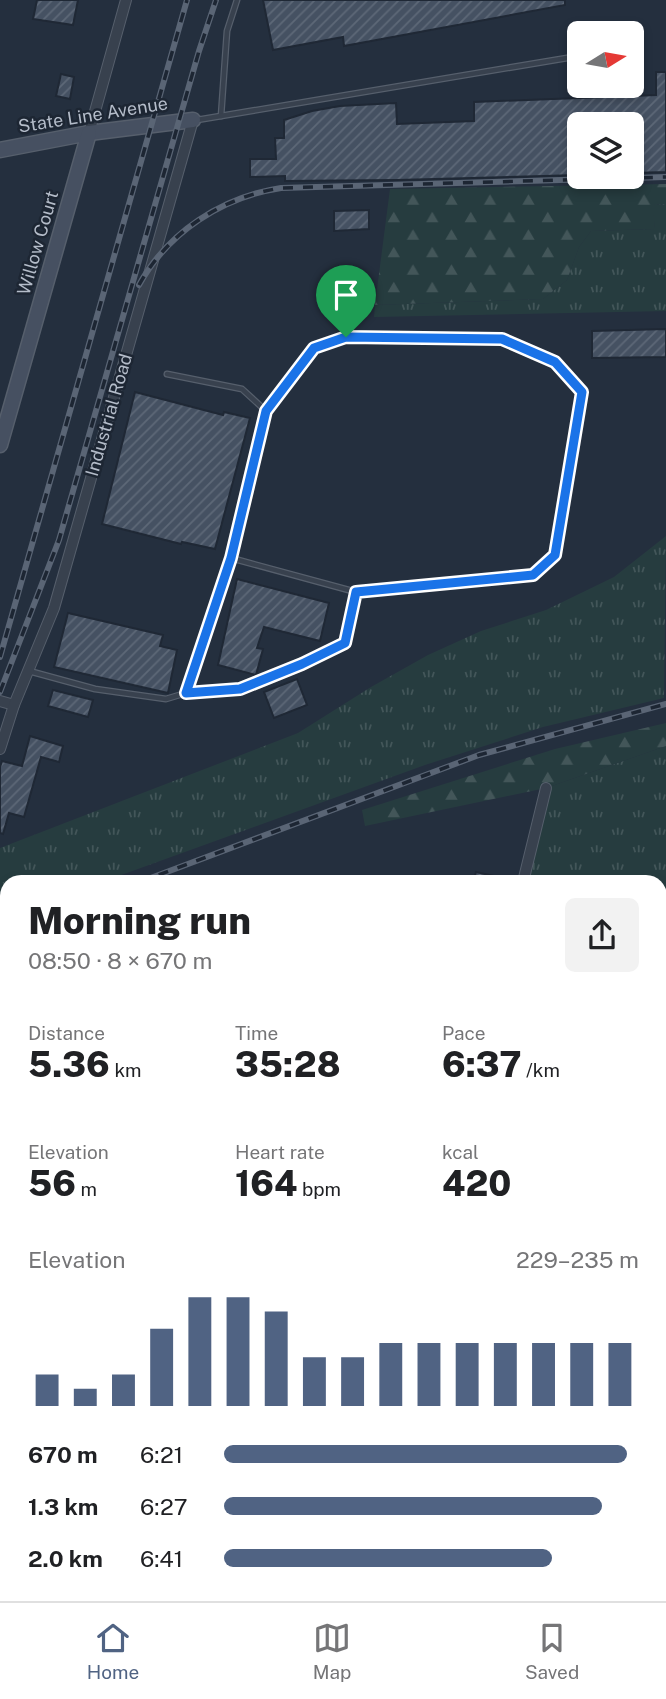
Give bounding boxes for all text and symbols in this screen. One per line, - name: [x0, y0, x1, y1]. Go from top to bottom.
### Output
- north arrow: [567, 21, 644, 98]
- map controls: [567, 21, 644, 189]
- street label: State Line Avenue: [17, 92, 169, 137]
- button: layers: [567, 112, 644, 189]
- street label: Willow Court: [13, 188, 62, 297]
- pin: [316, 265, 376, 337]
- icon: arrive: [327, 276, 365, 314]
- street label: Industrial Road: [81, 351, 136, 479]
- text: Morning run: [28, 898, 251, 943]
- button: share: [565, 898, 639, 972]
- text: 08:50 · 8 × 670 m: [28, 947, 212, 974]
- text: Distance: [28, 1022, 105, 1044]
- text: Time: [235, 1022, 278, 1044]
- text: Pace: [442, 1022, 485, 1044]
- text: 5.36: [28, 1044, 110, 1085]
- text: 35:28: [235, 1044, 341, 1085]
- text: 6:37: [442, 1044, 521, 1085]
- text: km: [110, 1059, 142, 1081]
- text: /km: [521, 1059, 560, 1081]
- text: Elevation: [28, 1141, 109, 1163]
- text: Heart rate: [235, 1141, 325, 1163]
- text: kcal: [442, 1141, 479, 1163]
- text: 56: [28, 1163, 76, 1204]
- text: 164: [235, 1163, 297, 1204]
- text: 420: [442, 1163, 511, 1204]
- text: m: [76, 1178, 97, 1200]
- text: bpm: [297, 1178, 341, 1200]
- text: Elevation: [28, 1246, 126, 1273]
- text: 229–235 m: [516, 1246, 639, 1273]
- text: 670 m: [28, 1441, 98, 1468]
- text: 6:21: [140, 1441, 183, 1468]
- text: 1.3 km: [28, 1493, 98, 1520]
- text: 6:27: [140, 1493, 187, 1520]
- text: 2.0 km: [28, 1545, 103, 1572]
- text: 6:41: [140, 1545, 183, 1572]
- tab: Home: [87, 1619, 139, 1683]
- tab: Map: [313, 1619, 351, 1683]
- tab: Saved: [525, 1619, 579, 1683]

